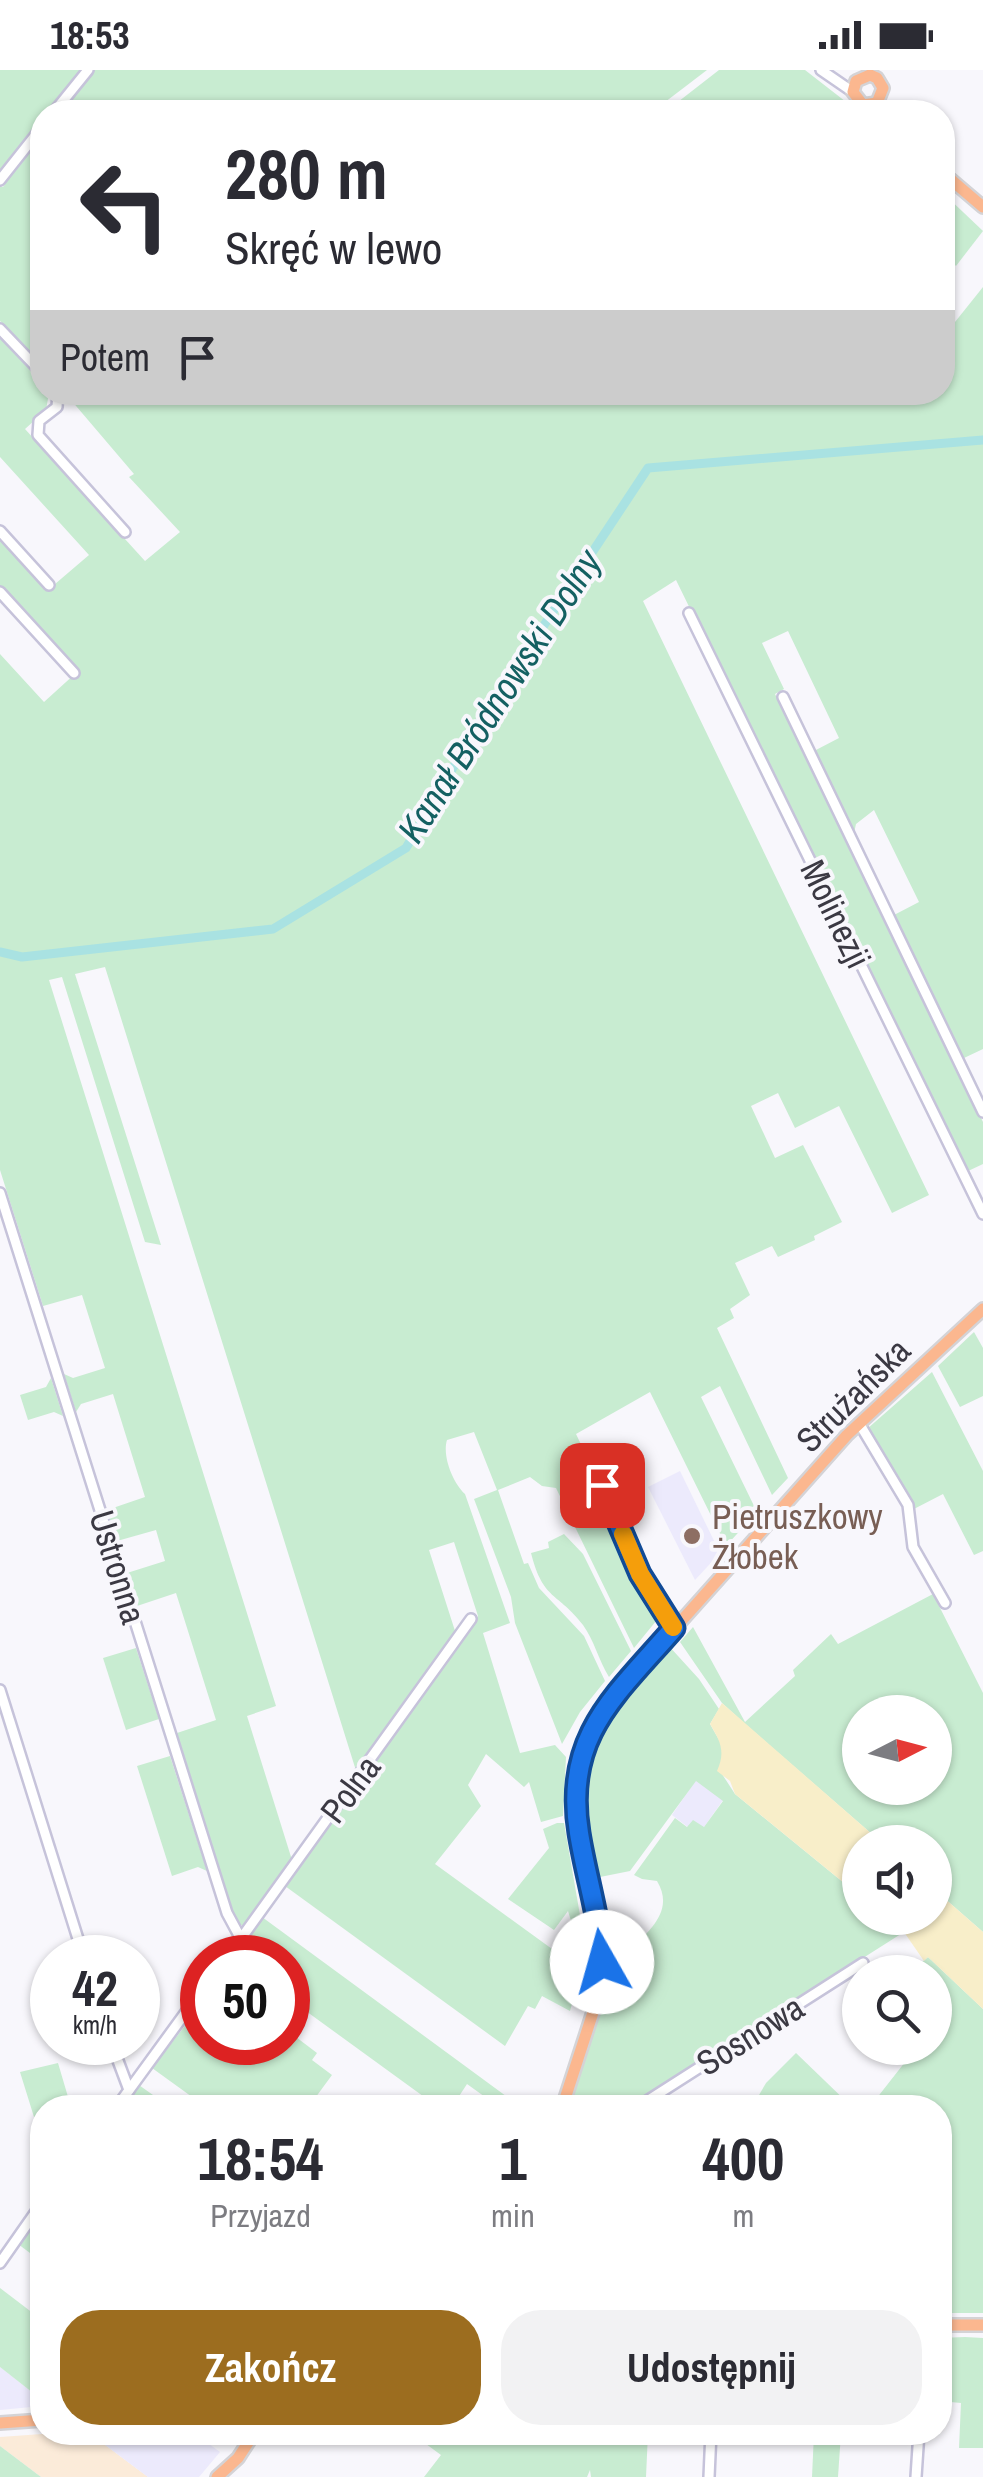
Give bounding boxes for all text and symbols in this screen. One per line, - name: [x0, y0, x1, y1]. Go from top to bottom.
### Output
- text: 18:53: [50, 10, 130, 61]
- text: 280 m: [225, 127, 388, 221]
- icon: left: [60, 140, 190, 270]
- text: Skręć w lewo: [225, 217, 442, 278]
- icon: arrive: [170, 330, 225, 385]
- text: Potem: [60, 332, 150, 383]
- water label: Kanał Bródnowski Dolny: [385, 538, 614, 852]
- street label: Molinezji: [790, 852, 882, 976]
- street label: Strużańska: [786, 1328, 920, 1462]
- pin: [560, 1443, 645, 1528]
- icon: arrive: [575, 1458, 630, 1513]
- place label: Pietruszkowy Żłobek: [712, 1493, 883, 1580]
- street label: Ustronna: [79, 1504, 158, 1630]
- marker: Pietruszkowy Żłobek: [681, 1525, 703, 1547]
- north arrow: [842, 1695, 952, 1805]
- map controls: [842, 1695, 952, 2065]
- street label: Polna: [309, 1746, 391, 1832]
- button: sound: [842, 1825, 952, 1935]
- position arrow: [550, 1910, 654, 2014]
- speed limit sign: 50: [180, 1935, 310, 2065]
- text: 42: [72, 1954, 118, 2022]
- button: search: [842, 1955, 952, 2065]
- street label: Sosnowa: [687, 1984, 813, 2086]
- text: km/h: [73, 2008, 117, 2042]
- text: 18:54: [198, 2118, 323, 2199]
- text: 1: [499, 2118, 527, 2199]
- text: 400: [702, 2118, 784, 2199]
- text: Przyjazd: [210, 2194, 311, 2237]
- text: min: [491, 2194, 535, 2237]
- text: m: [732, 2194, 754, 2237]
- button: Zakończ: [60, 2310, 481, 2425]
- button: Udostępnij: [501, 2310, 922, 2425]

